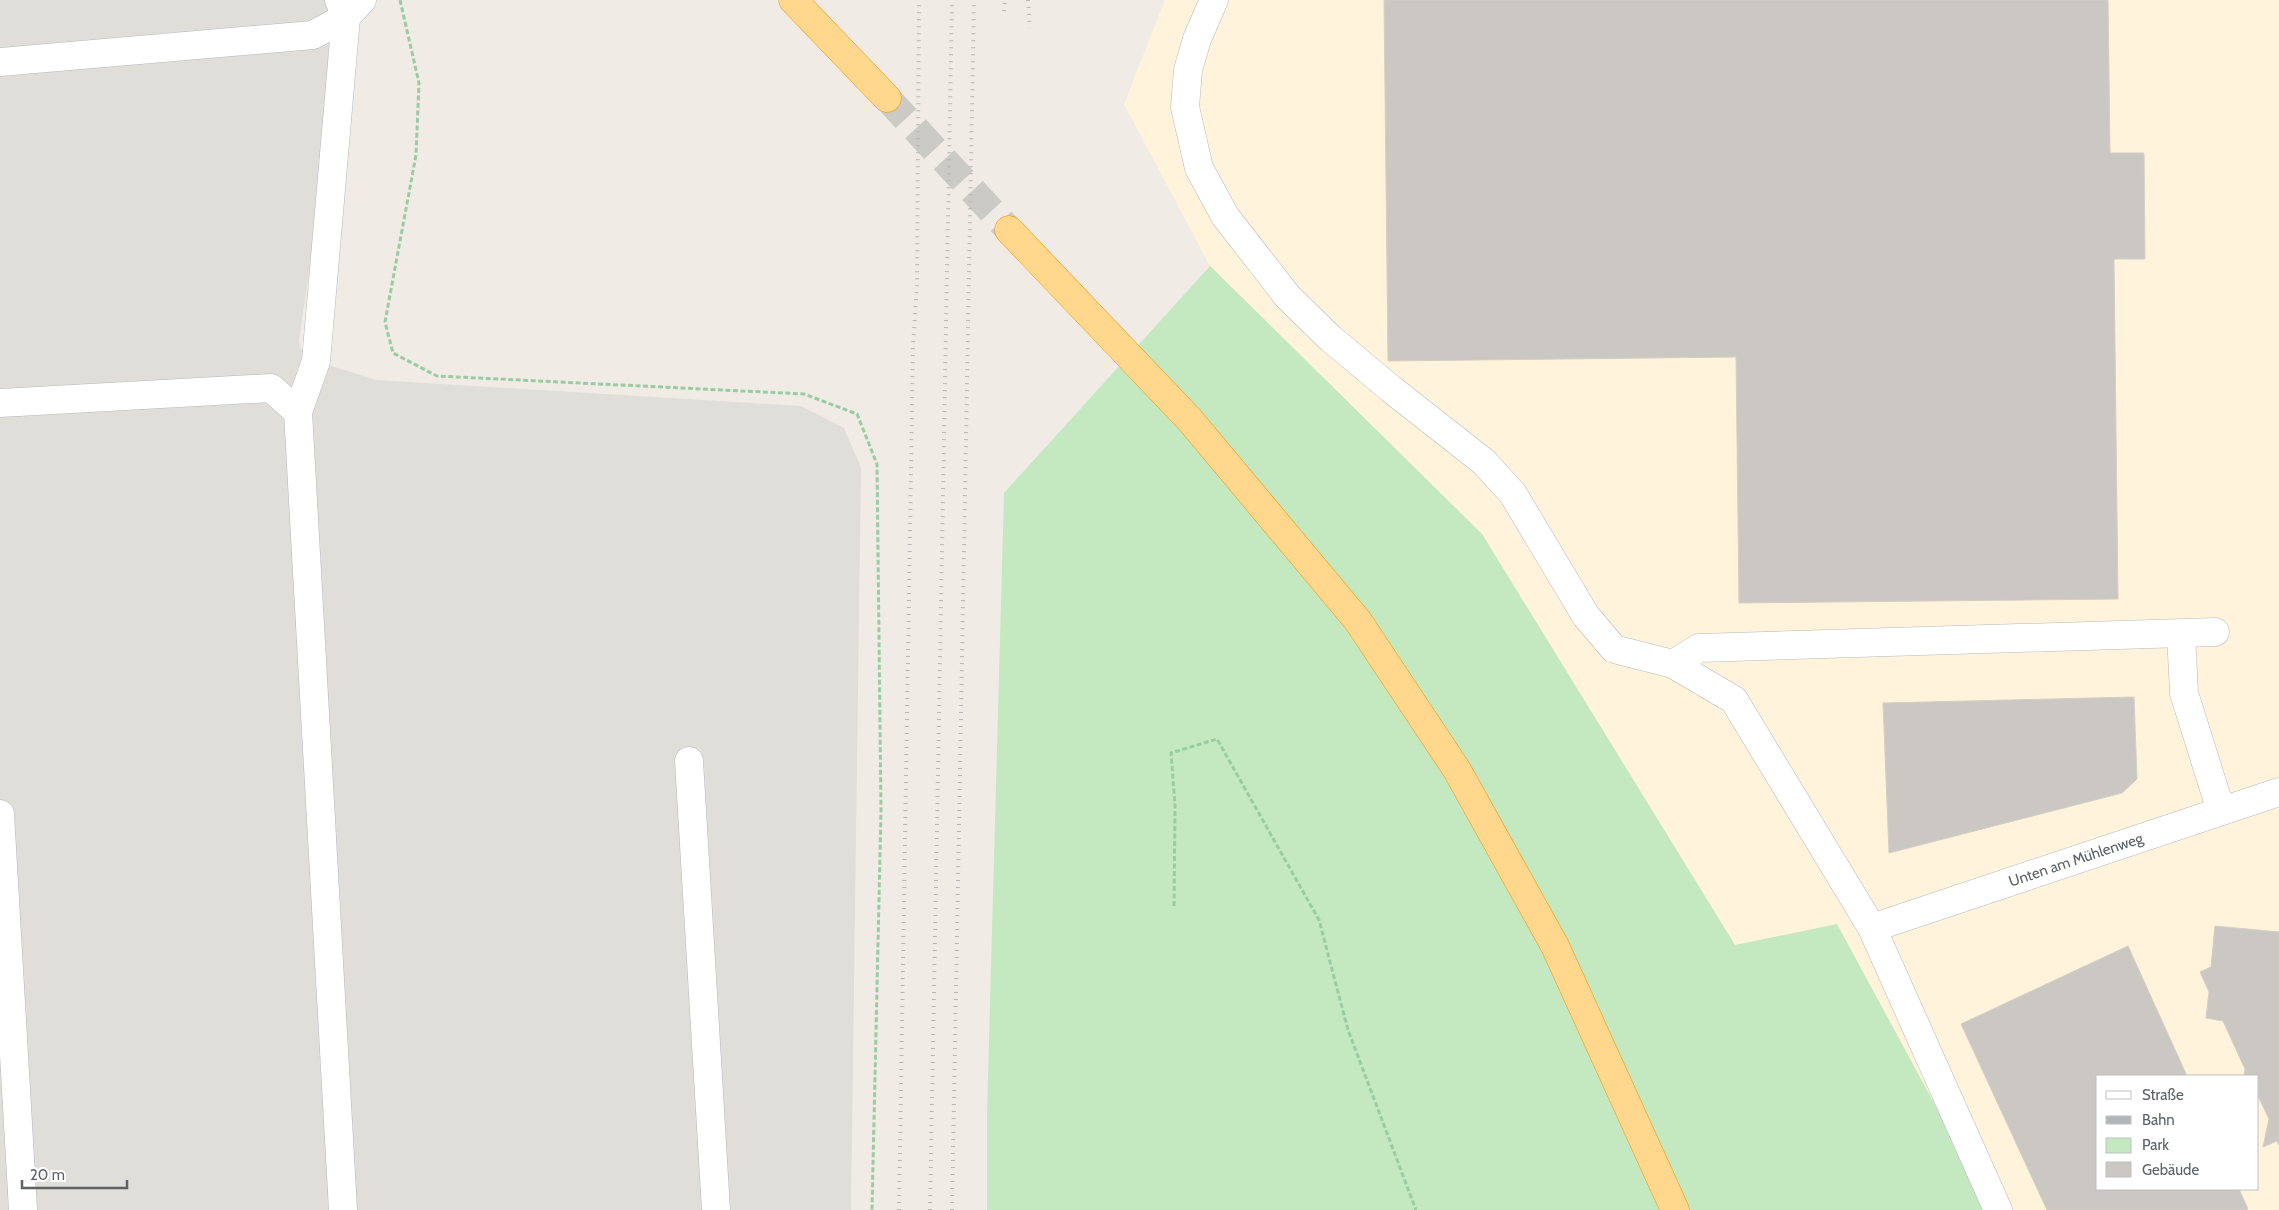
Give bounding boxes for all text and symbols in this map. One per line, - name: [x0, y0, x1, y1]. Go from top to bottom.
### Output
- street label: Unten am Mühlenweg: [2006, 829, 2146, 891]
- legend: [2096, 1075, 2259, 1190]
- text: Straße: [2142, 1086, 2184, 1104]
- text: Bahn: [2142, 1111, 2175, 1129]
- text: Park: [2142, 1136, 2169, 1154]
- scale bar: [22, 1158, 128, 1190]
- text: Gebäude: [2142, 1161, 2199, 1179]
- text: 20 m: [30, 1166, 65, 1184]

